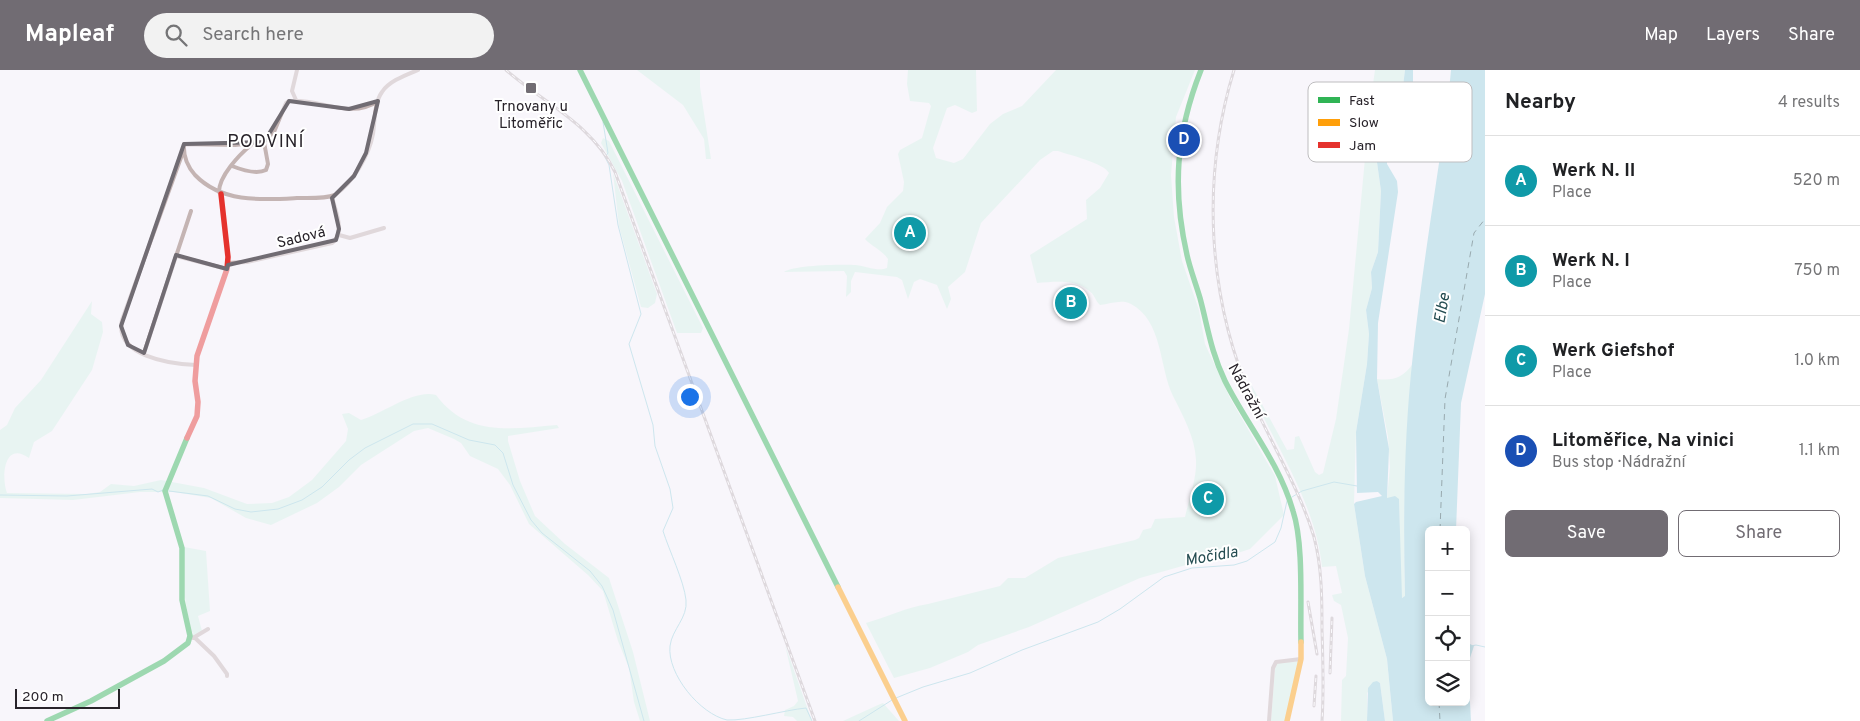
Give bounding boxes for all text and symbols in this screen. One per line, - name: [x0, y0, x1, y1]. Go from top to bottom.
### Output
- search box: [144, 13, 494, 58]
- text: Mapleaf: [25, 20, 114, 50]
- icon: search: [162, 21, 190, 49]
- text: Search here: [202, 23, 304, 47]
- text: Map: [1644, 24, 1678, 47]
- text: Layers: [1706, 24, 1760, 47]
- text: Share: [1788, 24, 1835, 47]
- marker: Trnovany u Litoměřic: [524, 81, 538, 95]
- legend: [1308, 82, 1472, 162]
- text: Nearby: [1505, 89, 1576, 116]
- text: Fast: [1349, 93, 1375, 110]
- text: 4 results: [1778, 93, 1840, 113]
- place label: Trnovany u Litoměřic: [494, 98, 568, 134]
- text: Slow: [1349, 115, 1379, 132]
- pin: D: [1168, 121, 1200, 159]
- district label: PODVINÍ: [227, 129, 306, 154]
- text: Jam: [1349, 138, 1376, 155]
- text: Werk N. II: [1552, 159, 1635, 183]
- text: A: [1515, 171, 1527, 191]
- text: 520 m: [1793, 171, 1840, 191]
- text: Place: [1552, 183, 1592, 203]
- pin: A: [894, 214, 926, 252]
- street label: Sadová: [275, 223, 328, 254]
- text: Werk N. I: [1552, 249, 1630, 273]
- text: B: [1515, 261, 1527, 281]
- text: 750 m: [1794, 261, 1840, 281]
- text: Place: [1552, 273, 1592, 293]
- pin: B: [1055, 284, 1087, 322]
- water label: Elbe: [1430, 291, 1456, 325]
- text: Werk Giefshof: [1552, 339, 1674, 363]
- text: C: [1516, 351, 1526, 371]
- text: 1.0 km: [1794, 351, 1840, 371]
- street label: Nádražní: [1223, 361, 1269, 424]
- text: Place: [1552, 363, 1592, 383]
- your location: [677, 384, 703, 410]
- text: Litoměřice, Na vinici: [1552, 429, 1734, 453]
- text: D: [1515, 441, 1527, 461]
- text: 1.1 km: [1799, 441, 1840, 461]
- text: Bus stop · Nádražní: [1552, 453, 1686, 473]
- pin: C: [1192, 480, 1224, 518]
- button: Save: [1505, 510, 1668, 557]
- button: Share: [1678, 510, 1840, 557]
- map controls: [1425, 526, 1470, 706]
- button: +: [1425, 526, 1470, 571]
- water label: Močidla: [1183, 542, 1240, 571]
- button: −: [1425, 571, 1470, 616]
- button: locate: [1425, 616, 1470, 661]
- button: layers: [1425, 661, 1470, 706]
- scale bar: [15, 686, 120, 709]
- text: 200 m: [22, 689, 64, 706]

